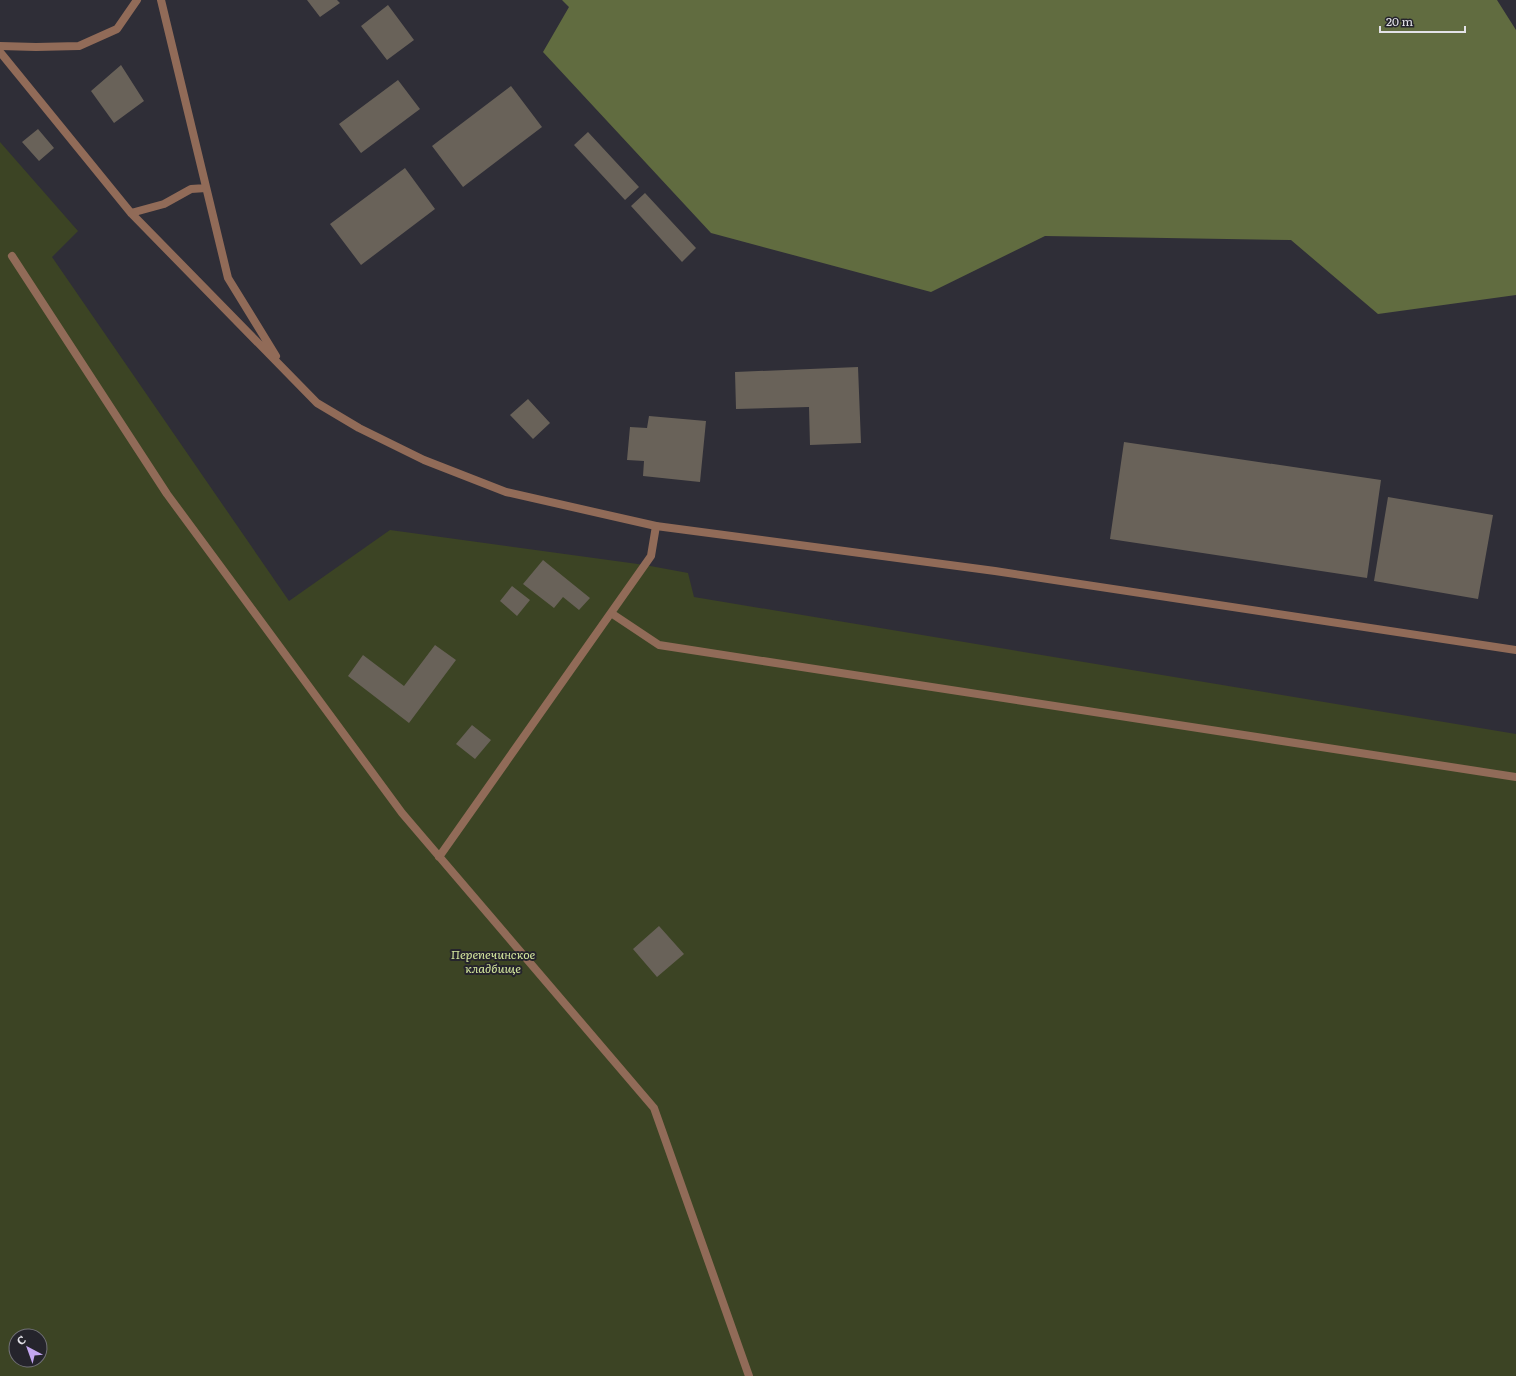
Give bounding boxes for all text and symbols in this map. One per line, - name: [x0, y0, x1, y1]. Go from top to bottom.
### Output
- scale bar: [1380, 8, 1465, 34]
- text: 20 m: [1386, 12, 1413, 30]
- park label: Перепечинское кладбище: [451, 945, 535, 977]
- north arrow: [8, 1328, 48, 1368]
- text: С: [13, 1331, 29, 1348]

